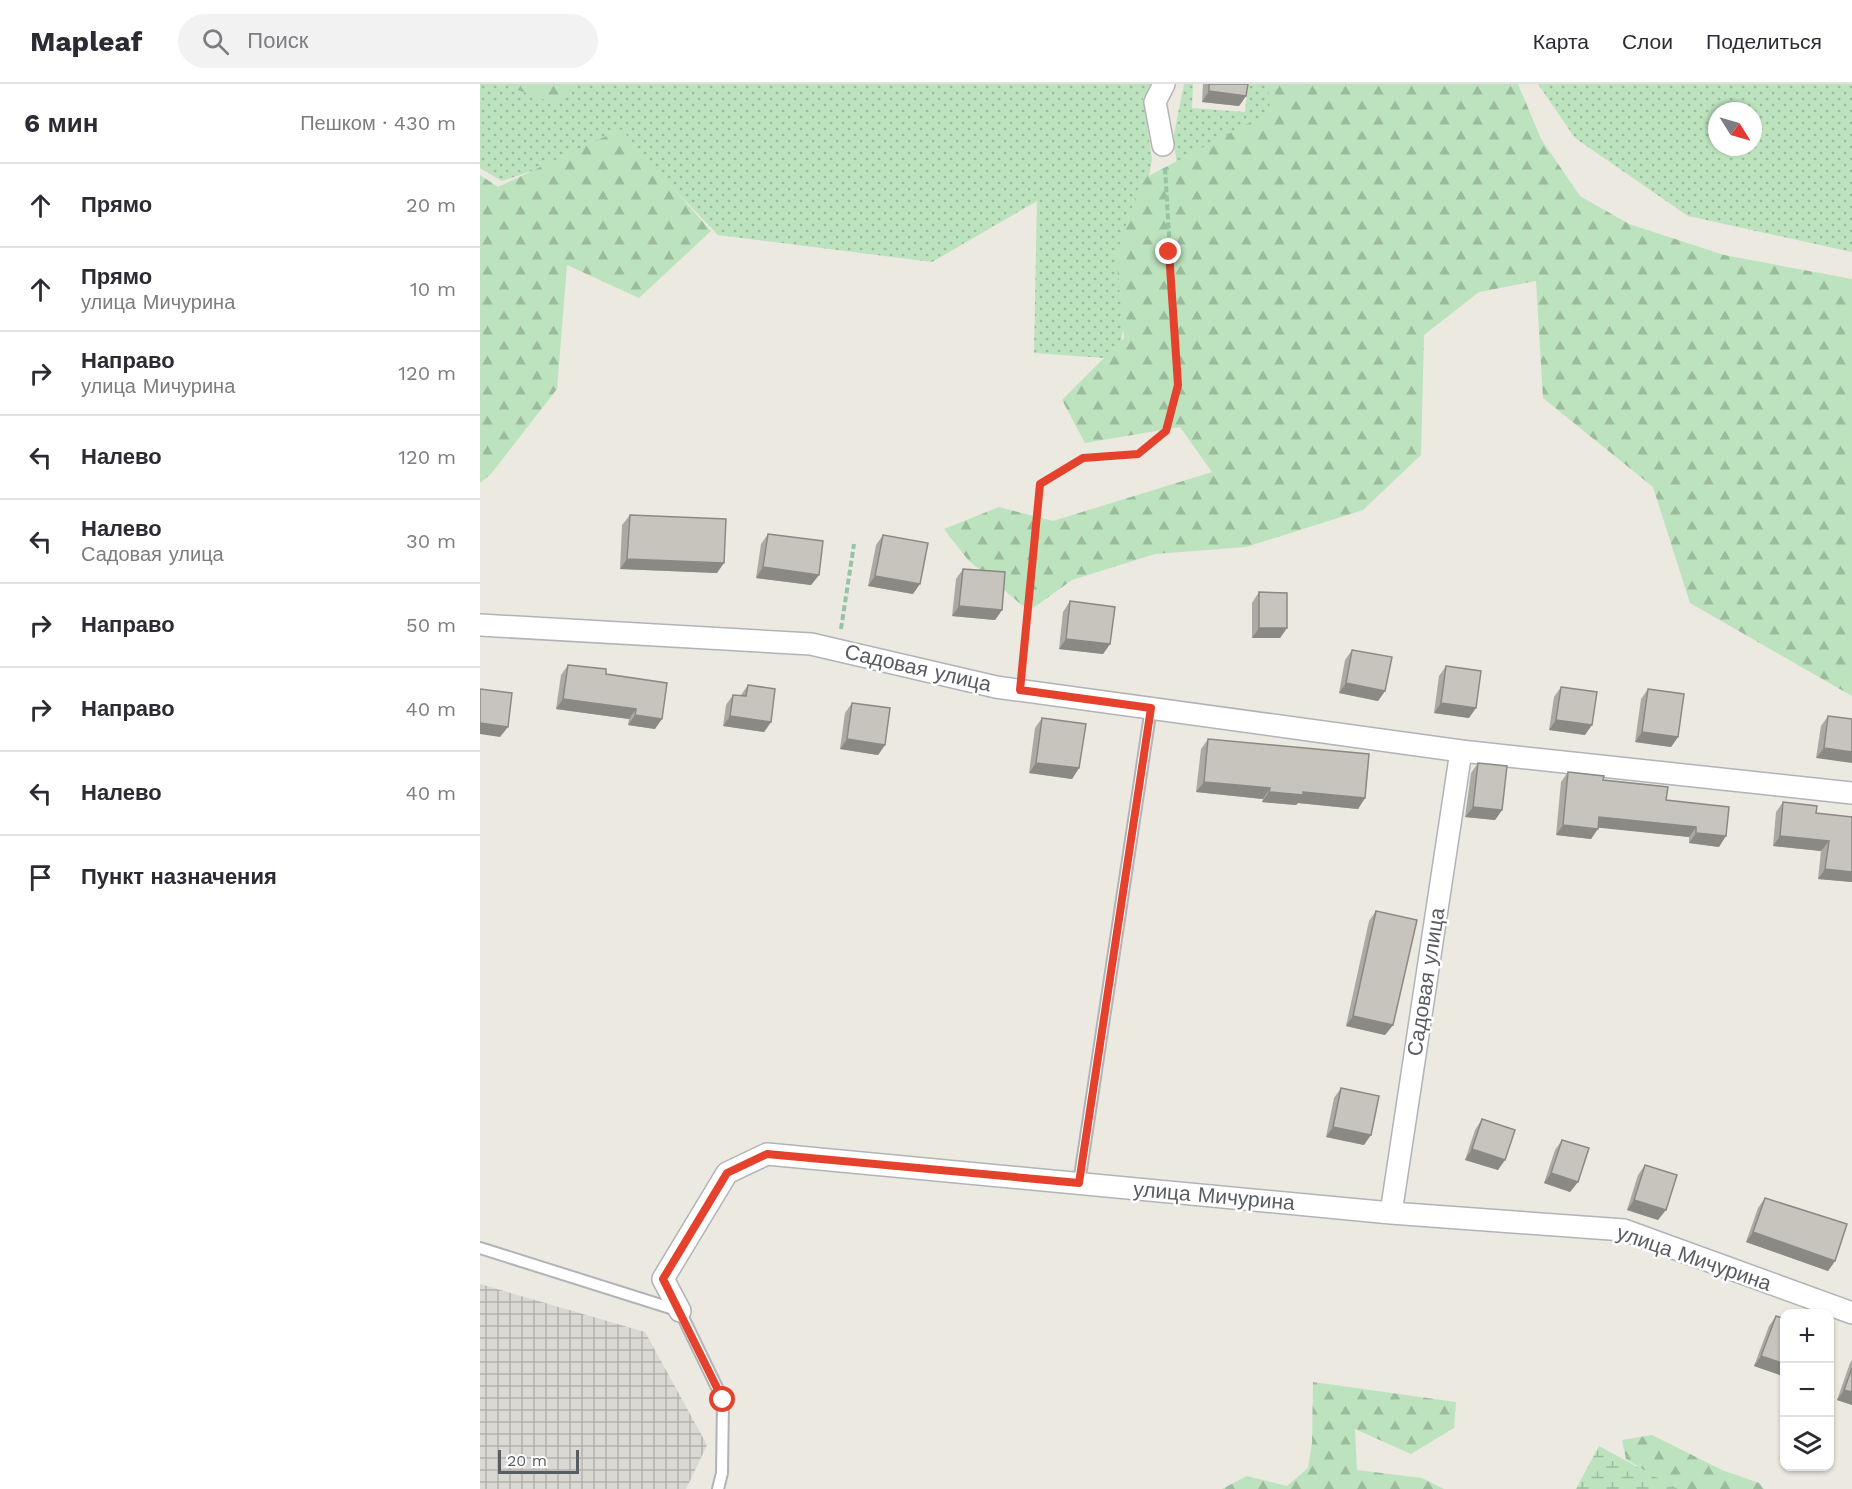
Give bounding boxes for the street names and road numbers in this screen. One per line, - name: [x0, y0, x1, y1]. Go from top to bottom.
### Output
- street label: Садовая улица: [842, 638, 994, 697]
- street label: Садовая улица: [1401, 906, 1450, 1058]
- street label: улица Мичурина: [1132, 1176, 1296, 1215]
- street label: улица Мичурина: [1613, 1219, 1775, 1296]

